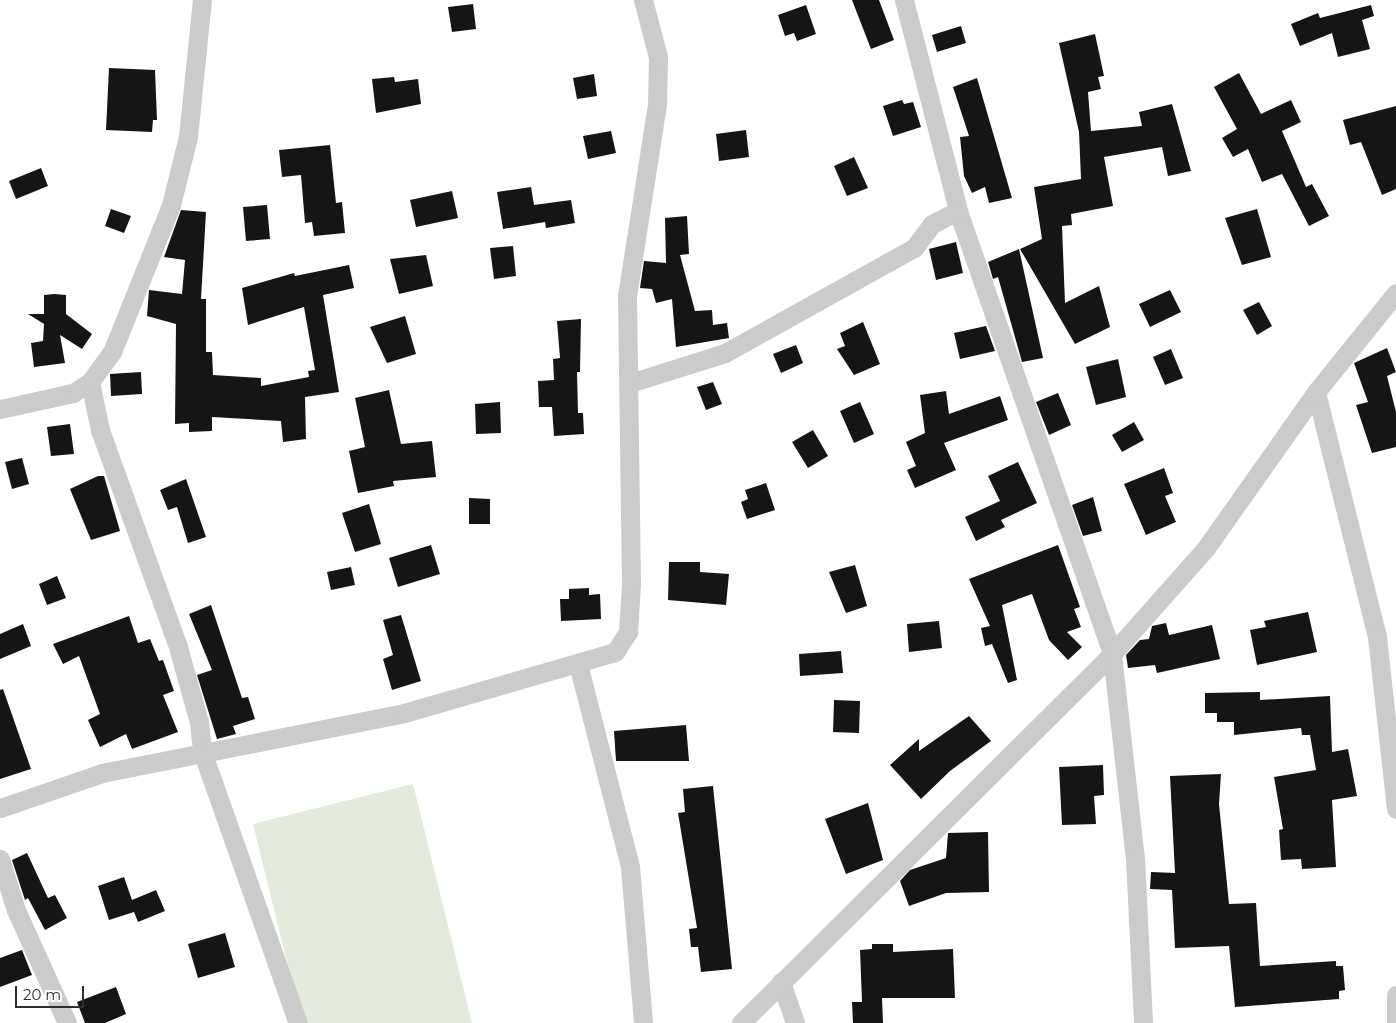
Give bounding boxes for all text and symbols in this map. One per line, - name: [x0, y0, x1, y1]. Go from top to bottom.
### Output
- scale bar: [18, 976, 86, 1008]
- text: 20 m: [23, 985, 61, 1004]

